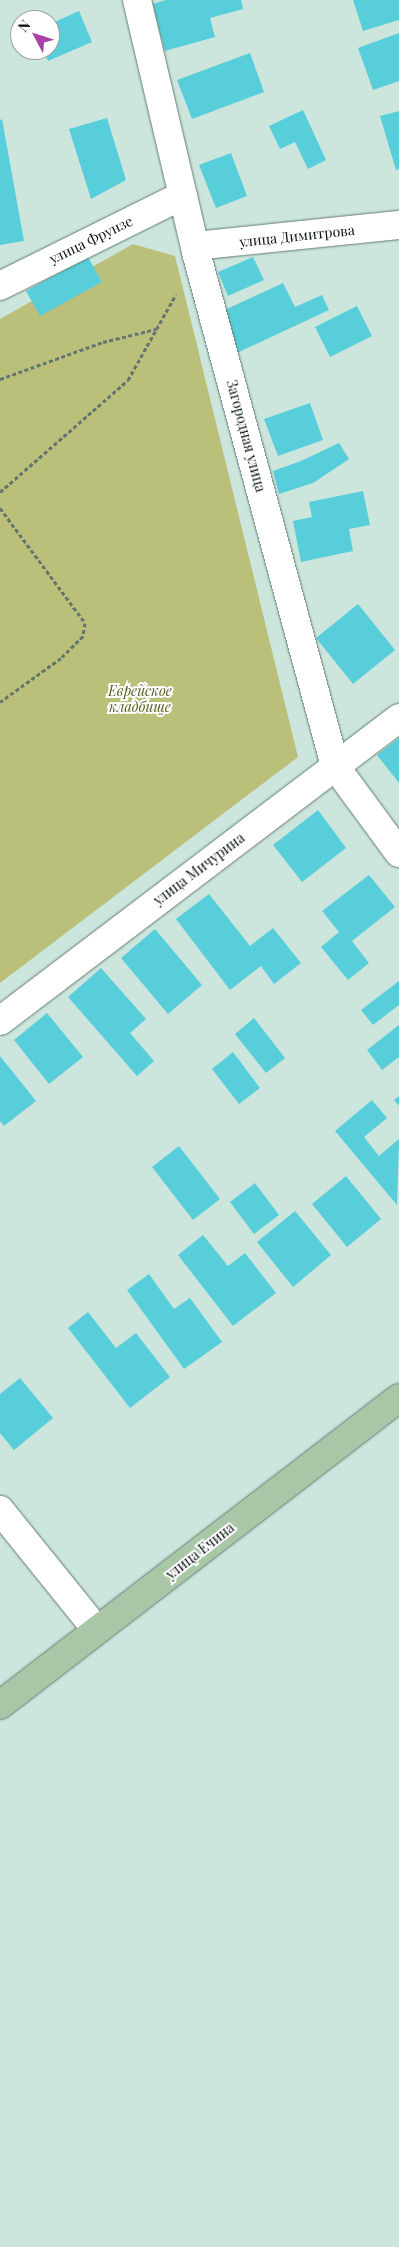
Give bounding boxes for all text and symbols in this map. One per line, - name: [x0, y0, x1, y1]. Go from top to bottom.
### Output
- north arrow: [10, 10, 60, 60]
- text: N: [13, 16, 34, 36]
- street label: улица Фрунзе: [47, 213, 135, 267]
- street label: улица Димитрова: [239, 222, 355, 250]
- street label: Загородная улица: [223, 378, 269, 494]
- park label: Еврейское кладбище: [108, 683, 172, 716]
- street label: улица Мичурина: [150, 829, 248, 909]
- street label: улица Ечина: [163, 1519, 237, 1583]

